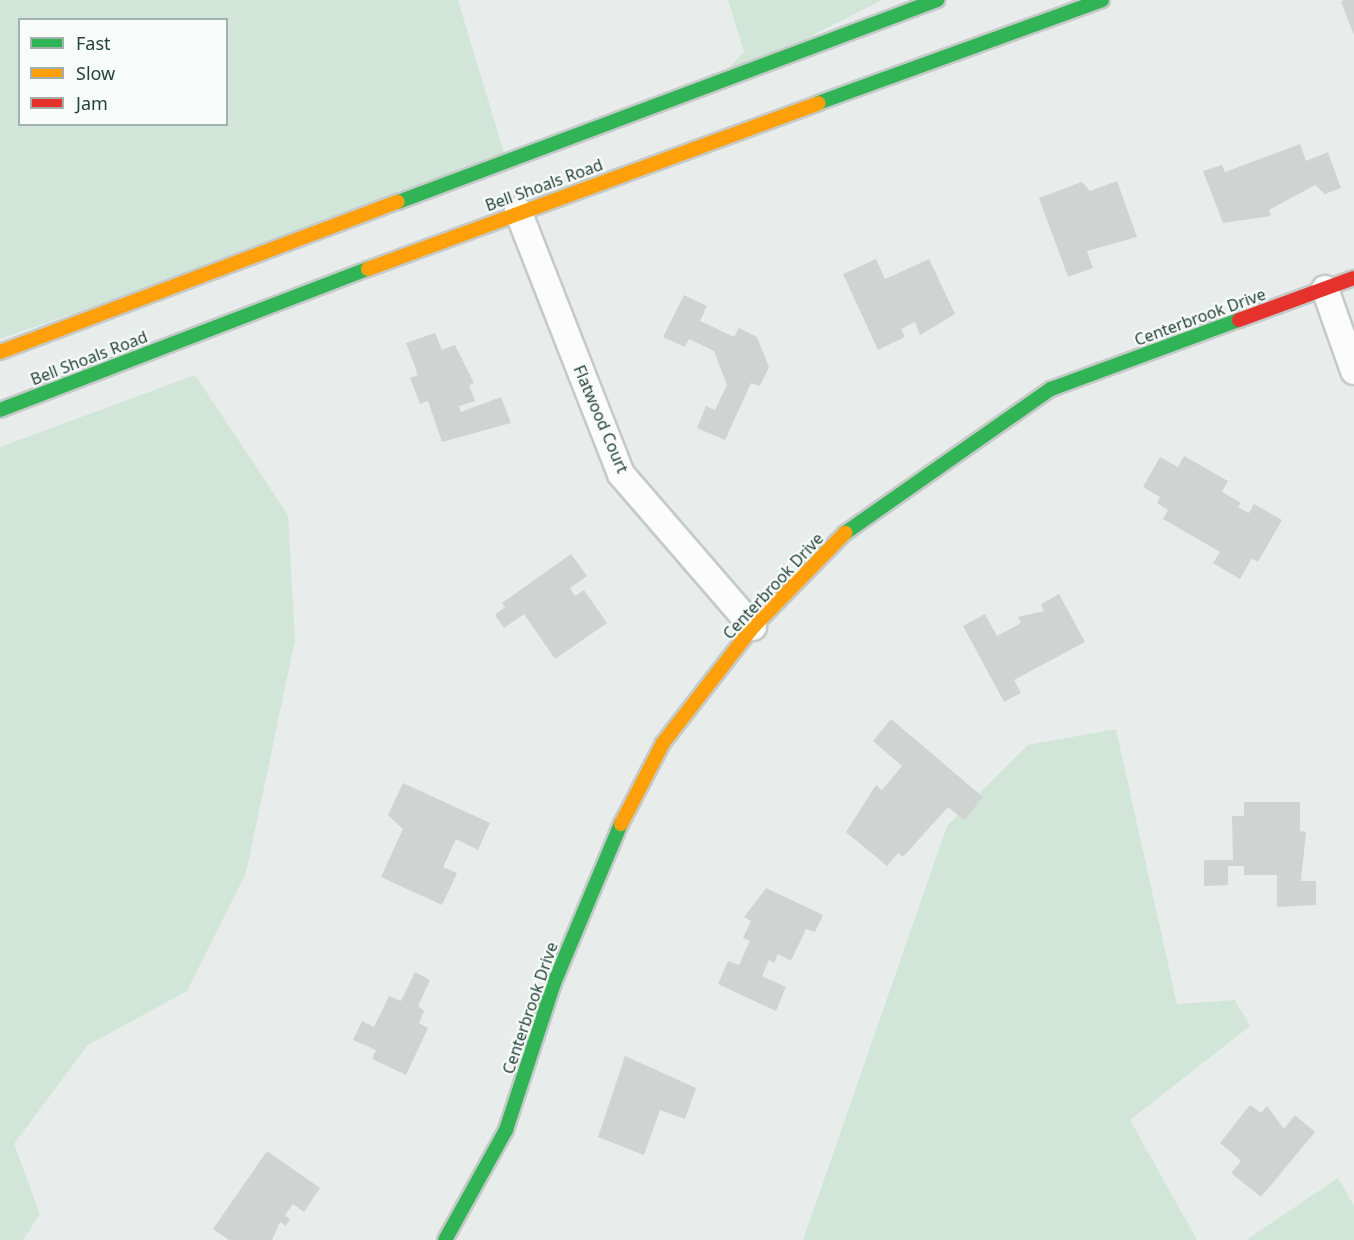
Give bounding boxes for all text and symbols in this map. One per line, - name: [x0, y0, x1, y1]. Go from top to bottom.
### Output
- legend: [18, 18, 228, 126]
- text: Fast: [76, 31, 111, 55]
- text: Slow: [76, 61, 115, 85]
- text: Jam: [76, 91, 108, 115]
- street label: Bell Shoals Road: [483, 155, 605, 215]
- street label: Centerbrook Drive: [1132, 284, 1268, 350]
- street label: Bell Shoals Road: [28, 327, 150, 389]
- street label: Flatwood Court: [570, 362, 632, 476]
- street label: Centerbrook Drive: [719, 529, 827, 643]
- street label: Centerbrook Drive: [498, 940, 562, 1076]

